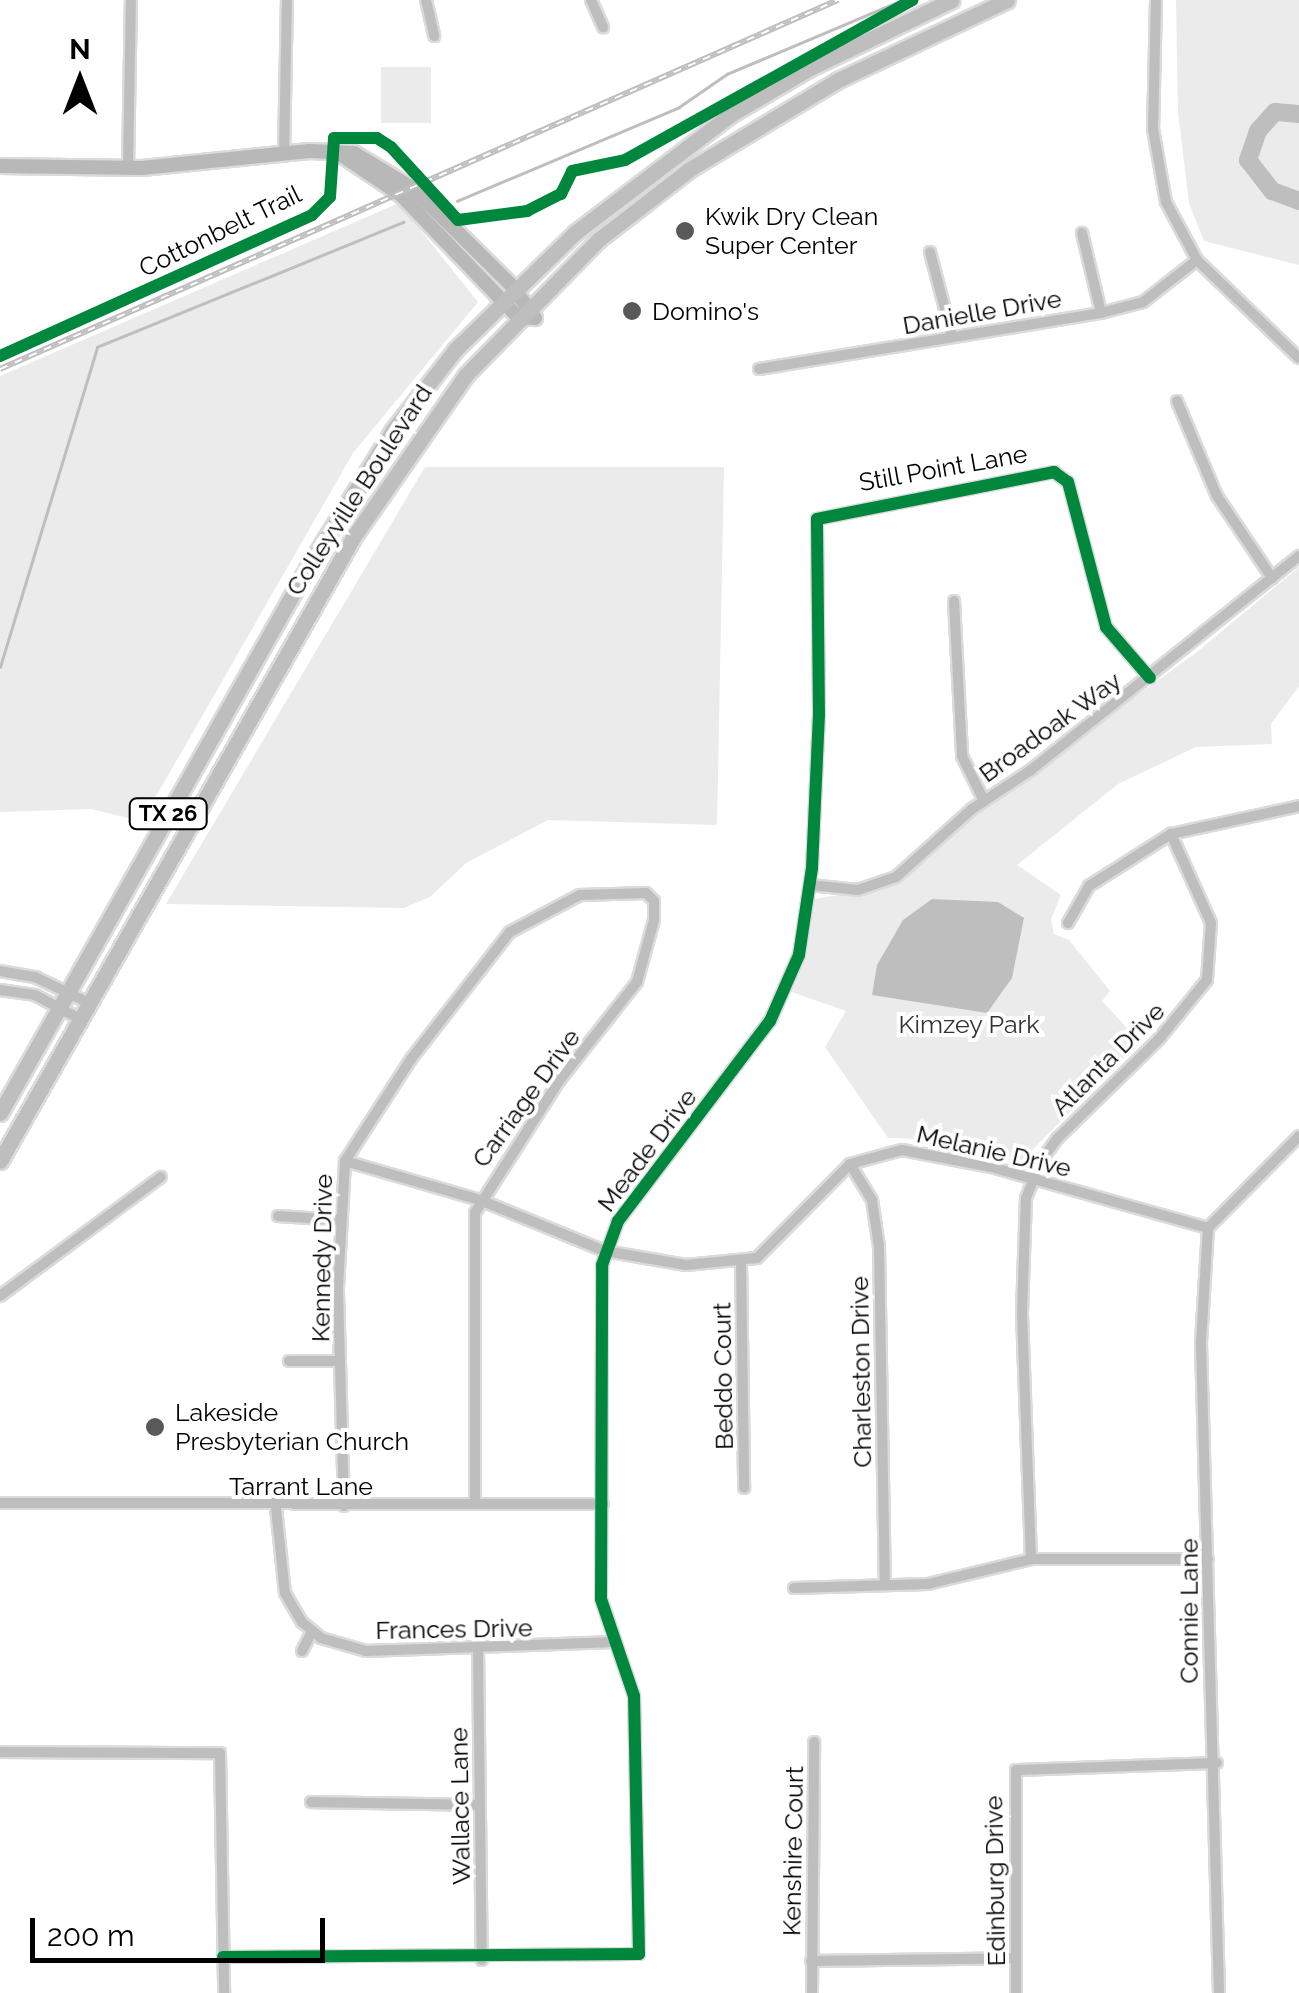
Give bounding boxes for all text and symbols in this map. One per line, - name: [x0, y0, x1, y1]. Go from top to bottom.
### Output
- north arrow: [30, 30, 130, 130]
- text: N: [69, 33, 91, 66]
- street label: Cottonbelt Trail: [134, 179, 306, 283]
- place label: Kwik Dry Clean Super Center: [705, 202, 879, 261]
- marker: Kwik Dry Clean Super Center: [674, 220, 696, 242]
- street label: Danielle Drive: [900, 283, 1064, 341]
- place label: Domino's: [652, 296, 759, 326]
- marker: Domino's: [621, 300, 643, 322]
- street label: Colleyville Boulevard: [280, 379, 438, 601]
- street label: Still Point Lane: [856, 438, 1030, 498]
- street label: Broadoak Way: [973, 665, 1127, 789]
- road number: TX 26: [128, 797, 208, 831]
- street label: Atlanta Drive: [1045, 996, 1171, 1122]
- park label: Kimzey Park: [898, 1009, 1040, 1039]
- street label: Carriage Drive: [466, 1023, 586, 1173]
- street label: Meade Drive: [591, 1083, 703, 1217]
- street label: Melanie Drive: [914, 1119, 1074, 1183]
- street label: Kennedy Drive: [306, 1173, 338, 1343]
- street label: Charleston Drive: [844, 1276, 878, 1468]
- street label: Beddo Court: [707, 1302, 739, 1450]
- place label: Lakeside Presbyterian Church: [175, 1398, 409, 1457]
- marker: Lakeside Presbyterian Church: [144, 1416, 166, 1438]
- street label: Tarrant Lane: [229, 1471, 373, 1501]
- street label: Connie Lane: [1174, 1538, 1204, 1684]
- street label: Frances Drive: [375, 1613, 533, 1645]
- street label: Wallace Lane: [444, 1727, 476, 1885]
- street label: Kenshire Court: [777, 1766, 809, 1936]
- street label: Edinburg Drive: [979, 1795, 1011, 1967]
- scale bar: [35, 1898, 330, 1960]
- text: 200 m: [47, 1918, 135, 1953]

